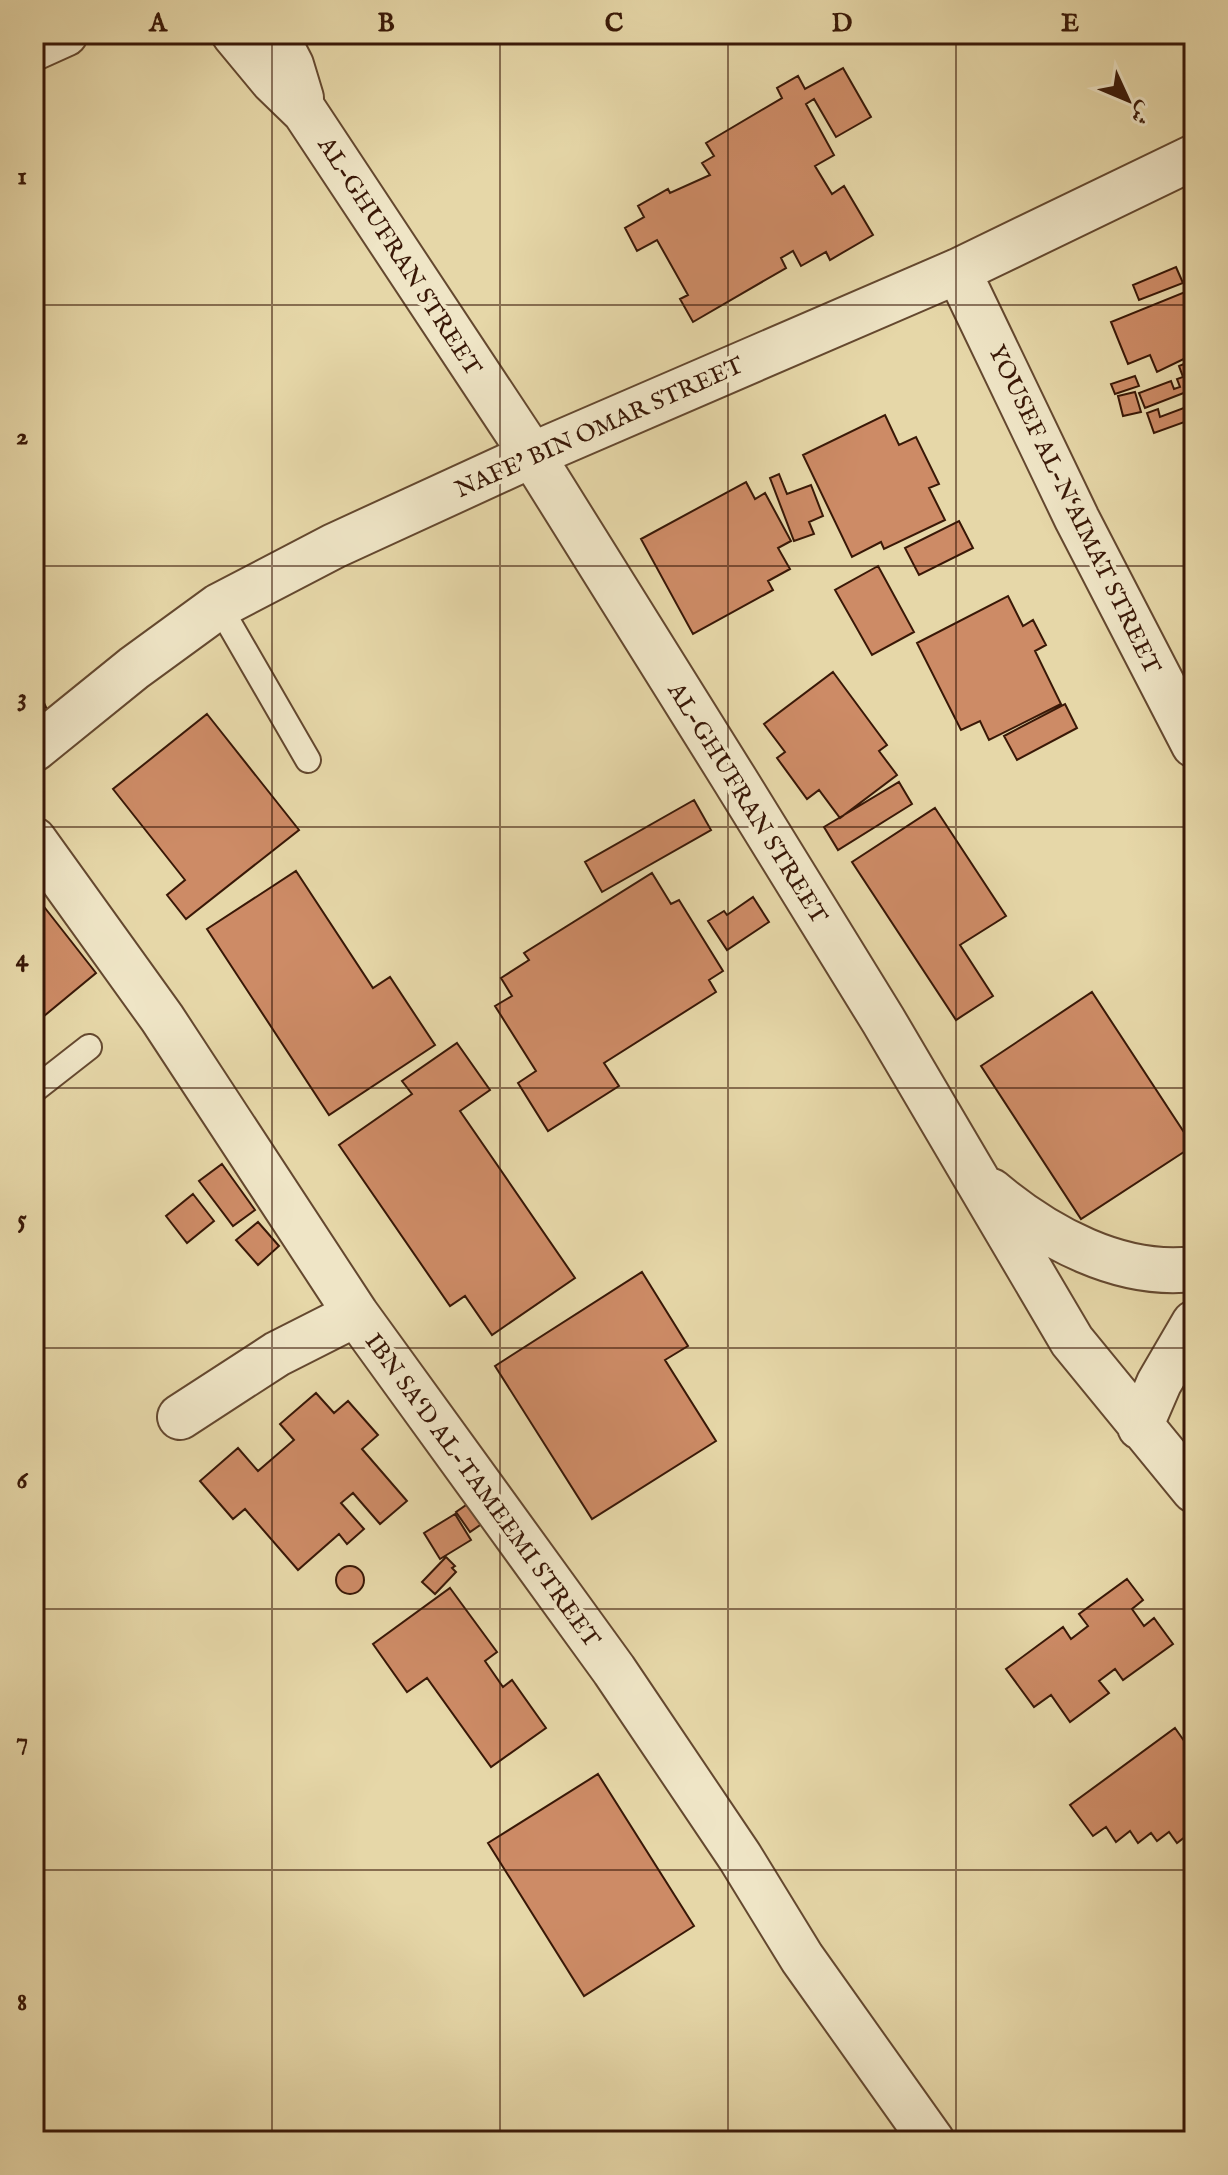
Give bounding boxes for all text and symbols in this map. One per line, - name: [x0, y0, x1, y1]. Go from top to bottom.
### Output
- text: A: [148, 7, 168, 40]
- text: B: [377, 7, 395, 40]
- text: C: [605, 7, 624, 40]
- text: D: [832, 7, 853, 40]
- text: E: [1061, 7, 1079, 40]
- north arrow: [1088, 60, 1168, 140]
- text: ش: [1123, 95, 1159, 130]
- street label: AL-GHUFRAN STREET: [309, 131, 488, 383]
- text: 1: [17, 160, 27, 193]
- street label: YOUSEF AL-N‘AIMAT STREET: [980, 340, 1167, 680]
- street label: NAFE' BIN OMAR STREET: [451, 350, 749, 506]
- text: 2: [16, 420, 28, 453]
- street label: AL-GHUFRAN STREET: [659, 677, 834, 931]
- text: 3: [17, 681, 27, 714]
- text: 4: [16, 942, 30, 975]
- text: 5: [17, 1203, 27, 1236]
- street label: IBN SA‘D AL-TAMEEMI STREET: [357, 1327, 607, 1655]
- text: 6: [17, 1464, 29, 1497]
- text: 7: [16, 1725, 28, 1758]
- text: 8: [17, 1986, 27, 2019]

